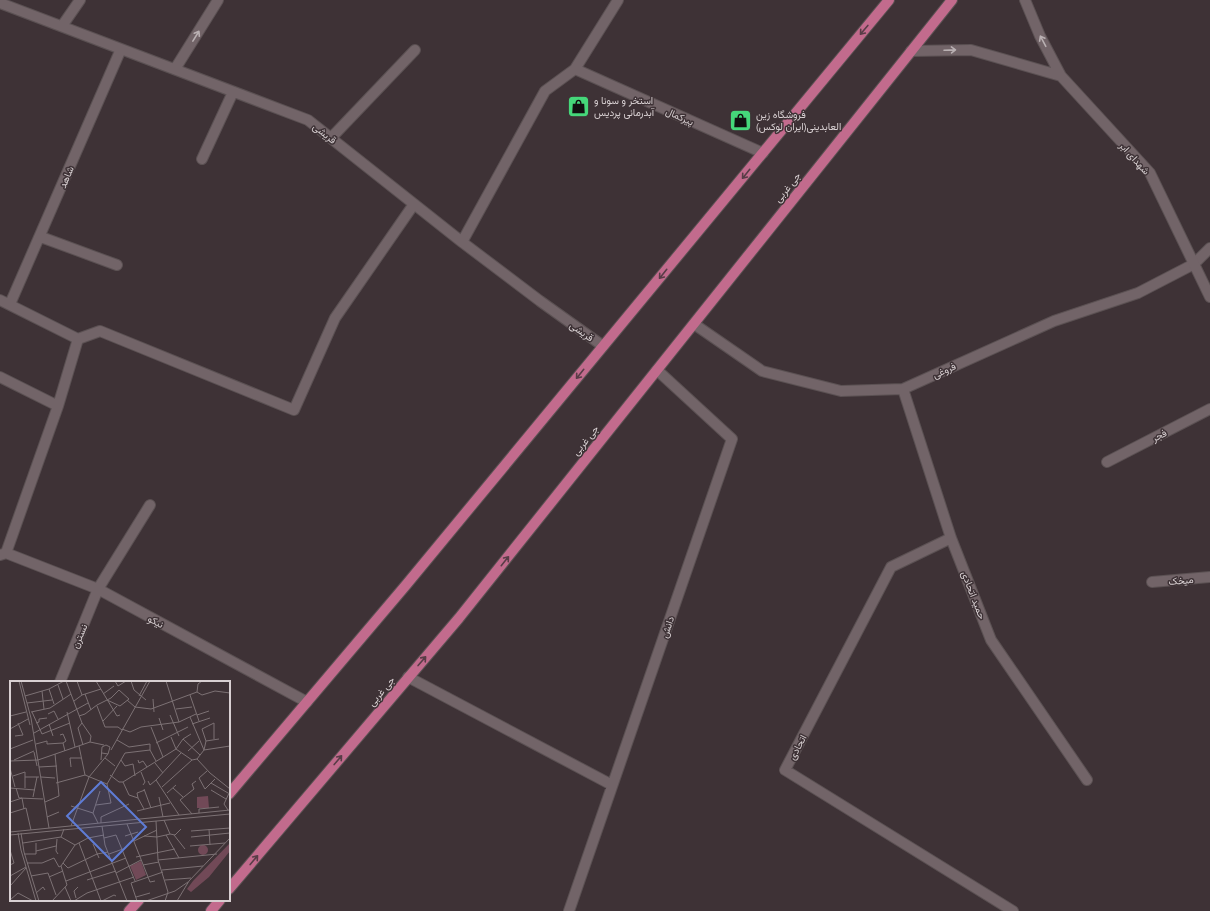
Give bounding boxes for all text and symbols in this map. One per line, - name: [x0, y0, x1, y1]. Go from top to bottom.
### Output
- one-way arrow: [859, 25, 868, 35]
- one-way arrow: [192, 31, 200, 42]
- one-way arrow: [1038, 35, 1046, 47]
- one-way arrow: [943, 46, 956, 54]
- shop icon: استخر و سونا و آبدرمانی پردیس: [565, 93, 591, 119]
- place label: استخر و سونا و آبدرمانی پردیس: [594, 94, 655, 120]
- street label: پیرکمال: [663, 105, 696, 129]
- shop icon: فروشگاه زین العابدینی(ایران لوکس): [728, 107, 754, 133]
- place label: فروشگاه زین العابدینی(ایران لوکس): [756, 108, 841, 133]
- street label: قریشی: [310, 120, 339, 147]
- street label: شهدای ابر: [1116, 139, 1153, 177]
- street label: شاهد: [56, 164, 77, 190]
- one-way arrow: [741, 168, 750, 179]
- street label: جی غربی: [771, 169, 804, 205]
- one-way arrow: [658, 269, 667, 279]
- street label: قریشی: [567, 318, 597, 345]
- street label: فروغی: [930, 359, 958, 381]
- one-way arrow: [576, 369, 585, 380]
- street label: جی غربی: [569, 422, 602, 458]
- street label: فجر: [1149, 426, 1169, 445]
- one-way arrow: [500, 555, 509, 566]
- street label: حمید اتحادی: [958, 569, 989, 621]
- street label: میخک: [1168, 573, 1194, 588]
- street label: نیکو: [146, 612, 166, 631]
- street label: دانش: [658, 614, 677, 640]
- street label: نسترن: [69, 622, 90, 650]
- one-way arrow: [418, 656, 427, 666]
- street label: جی غربی: [365, 673, 398, 709]
- inset map: [10, 681, 230, 901]
- street label: اتحادی: [785, 732, 809, 762]
- one-way arrow: [334, 755, 343, 766]
- one-way arrow: [250, 854, 259, 865]

